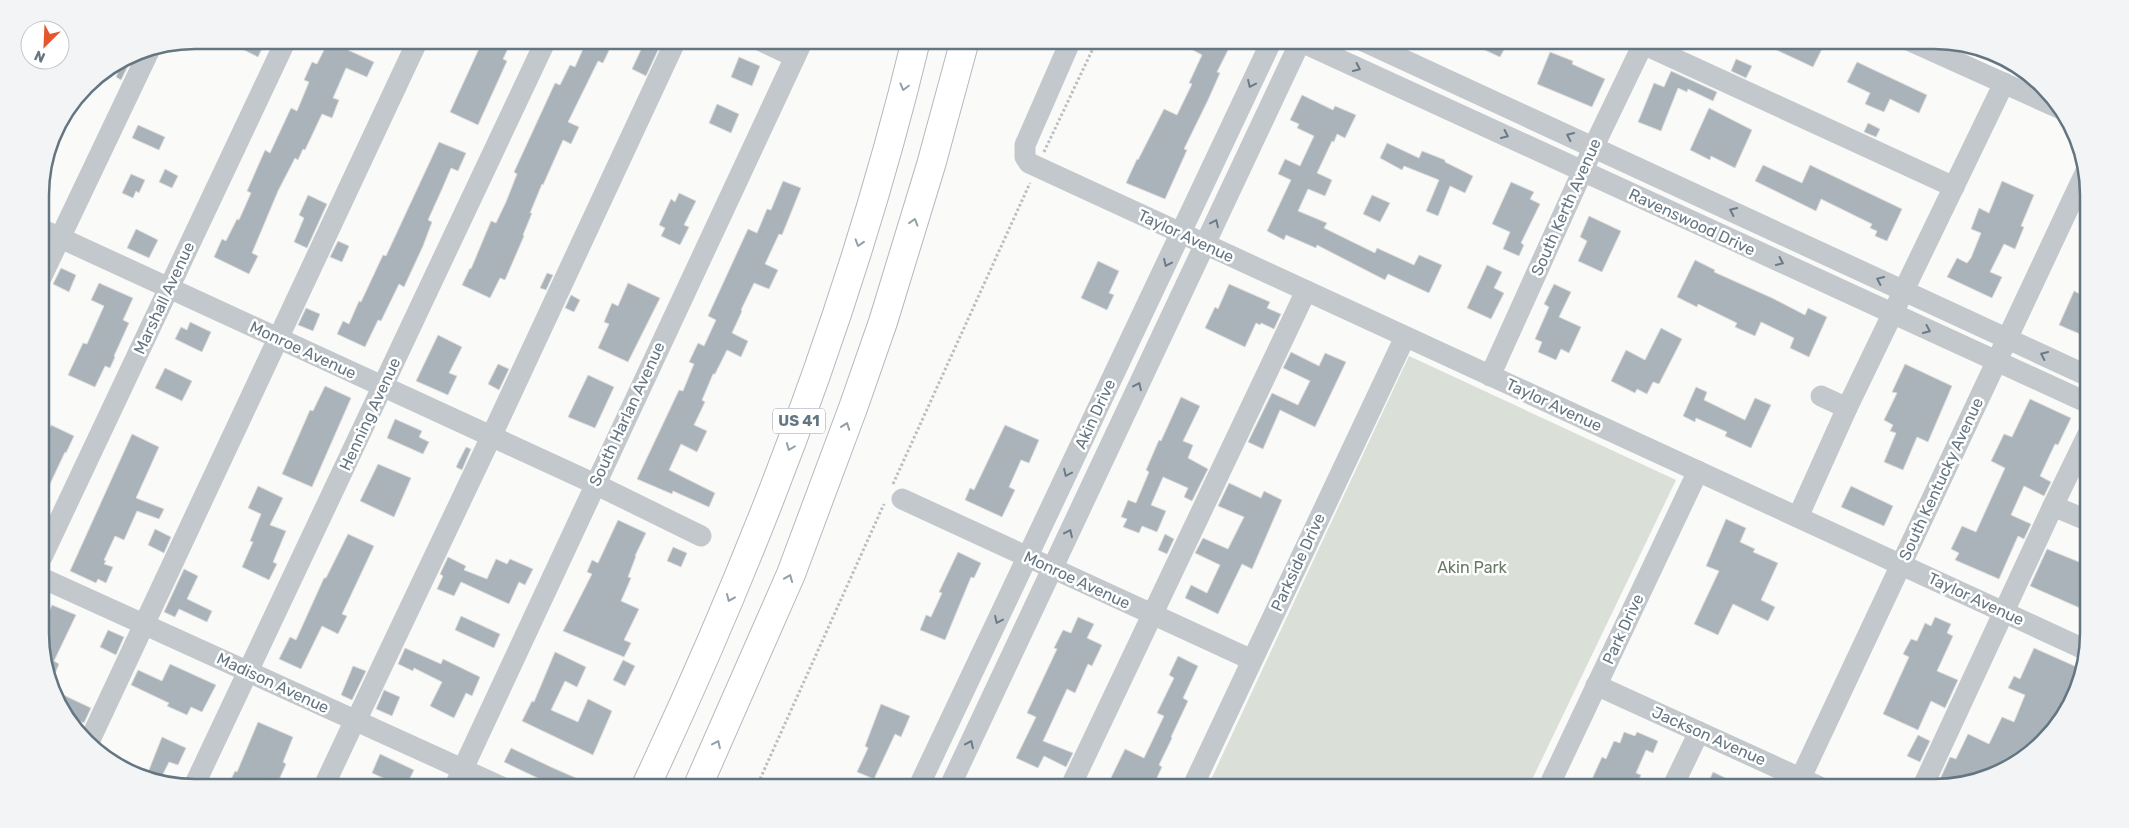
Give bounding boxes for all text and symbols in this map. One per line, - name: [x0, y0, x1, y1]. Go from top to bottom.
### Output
- north arrow: [20, 20, 70, 70]
- text: N: [32, 47, 48, 66]
- one-way arrow: [1352, 61, 1361, 72]
- one-way arrow: [1247, 79, 1257, 88]
- one-way arrow: [899, 83, 910, 92]
- one-way arrow: [1500, 129, 1509, 140]
- one-way arrow: [1566, 131, 1575, 142]
- street label: South Kerth Avenue: [1527, 135, 1605, 279]
- street label: Ravenswood Drive: [1626, 184, 1758, 260]
- street label: Taylor Avenue: [1135, 205, 1237, 267]
- one-way arrow: [1729, 207, 1738, 218]
- one-way arrow: [908, 219, 918, 227]
- one-way arrow: [1208, 219, 1219, 228]
- street label: Marshall Avenue: [130, 239, 198, 357]
- one-way arrow: [854, 239, 864, 247]
- one-way arrow: [1774, 256, 1783, 266]
- one-way arrow: [1163, 257, 1173, 266]
- one-way arrow: [1877, 276, 1886, 286]
- street label: Monroe Avenue: [247, 317, 359, 383]
- one-way arrow: [1922, 323, 1931, 334]
- street label: South Harlan Avenue: [585, 339, 669, 489]
- one-way arrow: [2040, 351, 2049, 362]
- street label: Henning Avenue: [336, 354, 404, 473]
- street label: Taylor Avenue: [1503, 374, 1605, 436]
- street label: Akin Drive: [1071, 376, 1119, 452]
- one-way arrow: [1132, 382, 1142, 391]
- street label: South Kentucky Avenue: [1895, 395, 1987, 563]
- road number: US 41: [773, 408, 825, 434]
- one-way arrow: [840, 423, 850, 431]
- one-way arrow: [785, 442, 796, 451]
- one-way arrow: [1063, 468, 1073, 477]
- street label: Parkside Drive: [1267, 510, 1329, 614]
- one-way arrow: [1063, 529, 1073, 538]
- street label: Monroe Avenue: [1021, 547, 1133, 613]
- park label: Akin Park: [1437, 558, 1508, 577]
- street label: Taylor Avenue: [1925, 568, 2027, 630]
- one-way arrow: [783, 575, 793, 583]
- street label: Park Drive: [1598, 591, 1648, 667]
- one-way arrow: [726, 593, 737, 602]
- one-way arrow: [994, 614, 1004, 623]
- street label: Madison Avenue: [214, 649, 332, 717]
- street label: Jackson Avenue: [1649, 702, 1769, 770]
- one-way arrow: [711, 740, 722, 749]
- one-way arrow: [964, 740, 974, 749]

